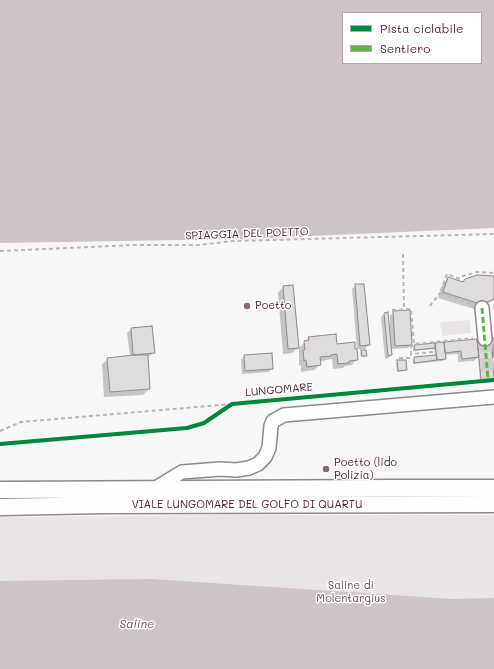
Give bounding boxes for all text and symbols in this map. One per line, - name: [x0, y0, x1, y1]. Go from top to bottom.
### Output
- legend: [342, 12, 482, 64]
- text: Pista ciclabile: [380, 20, 463, 36]
- text: Sentiero: [380, 40, 430, 56]
- street label: SPIAGGIA DEL POETTO: [185, 225, 309, 243]
- place label: Poetto: [255, 299, 291, 313]
- marker: Poetto: [242, 301, 252, 311]
- street label: LUNGOMARE: [245, 380, 313, 400]
- place label: Poetto (lido Polizia): [334, 456, 397, 482]
- marker: Poetto (lido Polizia): [321, 464, 331, 474]
- street label: VIALE LUNGOMARE DEL GOLFO DI QUARTU: [132, 498, 362, 512]
- park label: Saline di Molentargius: [316, 579, 386, 605]
- water label: Saline: [120, 617, 154, 631]

